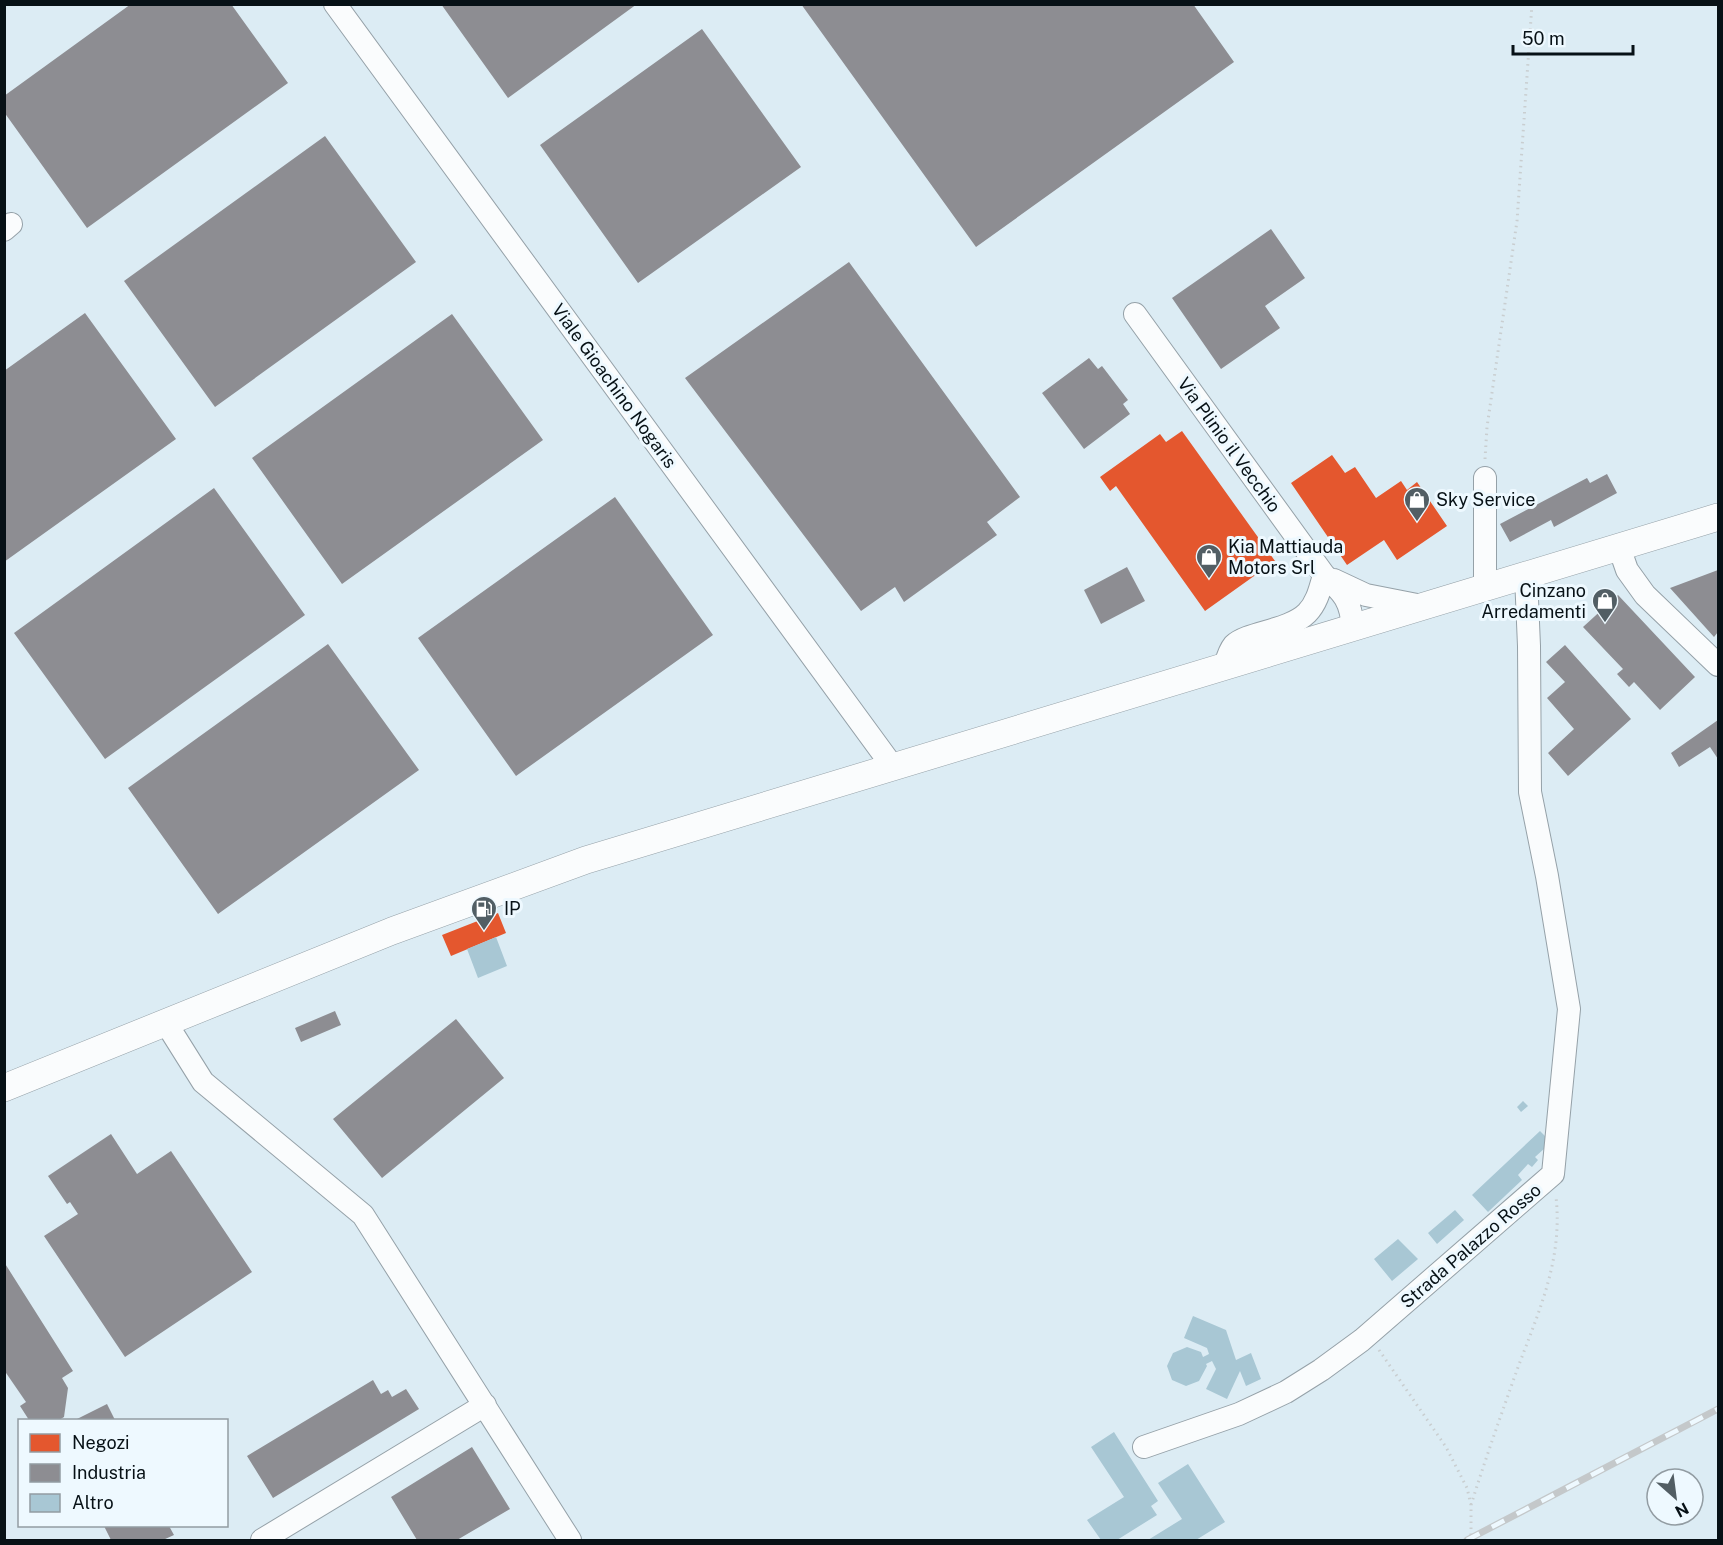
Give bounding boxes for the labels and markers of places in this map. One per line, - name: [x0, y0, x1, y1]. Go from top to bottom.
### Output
- shop icon: Sky Service: [1402, 485, 1432, 523]
- place label: Sky Service: [1436, 489, 1535, 510]
- place label: Kia Mattiauda Motors Srl: [1228, 536, 1343, 578]
- shop icon: Kia Mattiauda Motors Srl: [1194, 542, 1224, 580]
- place label: Cinzano Arredamenti: [1481, 580, 1586, 622]
- shop icon: Cinzano Arredamenti: [1590, 586, 1620, 624]
- fuel station icon: IP: [469, 894, 499, 932]
- place label: IP: [504, 898, 521, 919]

